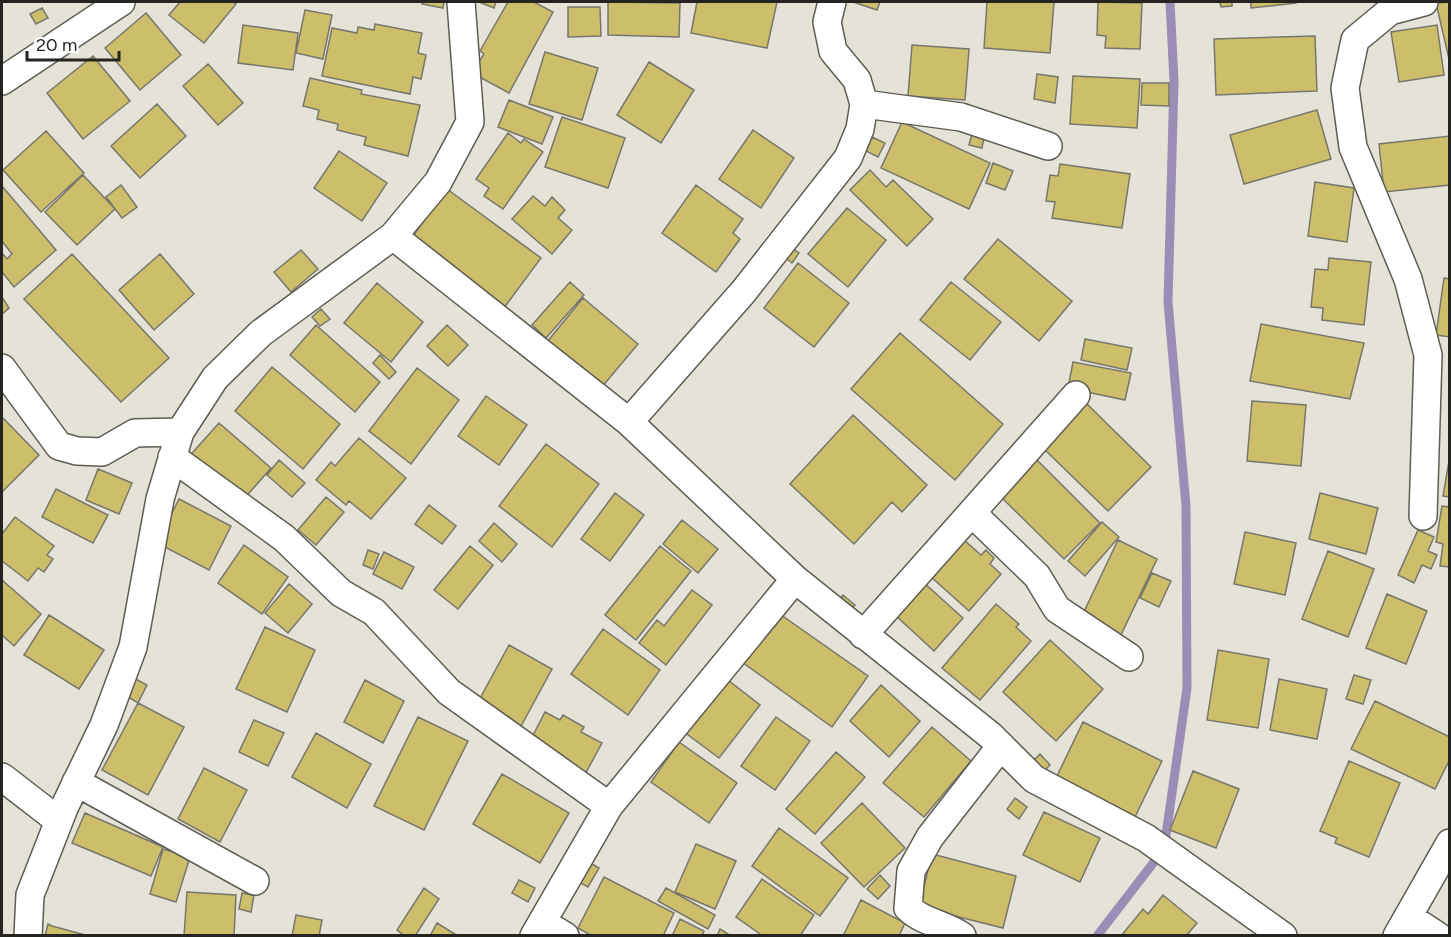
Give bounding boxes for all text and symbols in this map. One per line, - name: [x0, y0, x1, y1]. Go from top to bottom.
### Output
- scale bar: [27, 24, 118, 62]
- text: 20 m: [36, 34, 77, 56]

